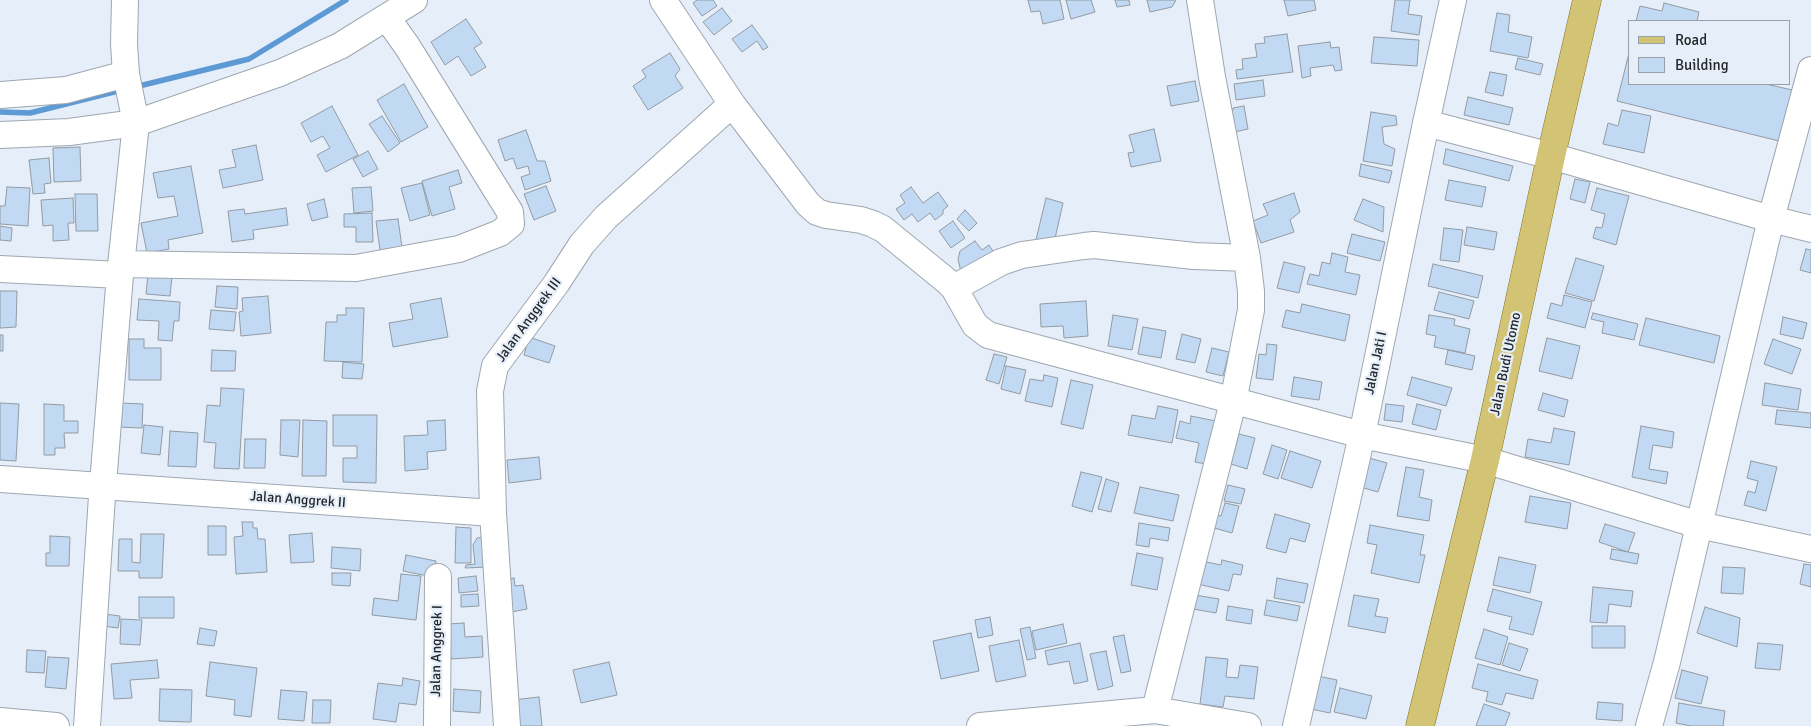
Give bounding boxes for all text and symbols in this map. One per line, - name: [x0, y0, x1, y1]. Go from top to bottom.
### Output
- legend: [1628, 20, 1791, 85]
- text: Road: [1675, 31, 1707, 49]
- text: Building: [1675, 56, 1729, 74]
- street label: Jalan Anggrek III: [493, 275, 565, 365]
- street label: Jalan Budi Utomo: [1487, 311, 1525, 417]
- street label: Jalan Jati I: [1361, 330, 1391, 396]
- street label: Jalan Anggrek II: [249, 488, 347, 512]
- street label: Jalan Anggrek I: [428, 605, 446, 697]

